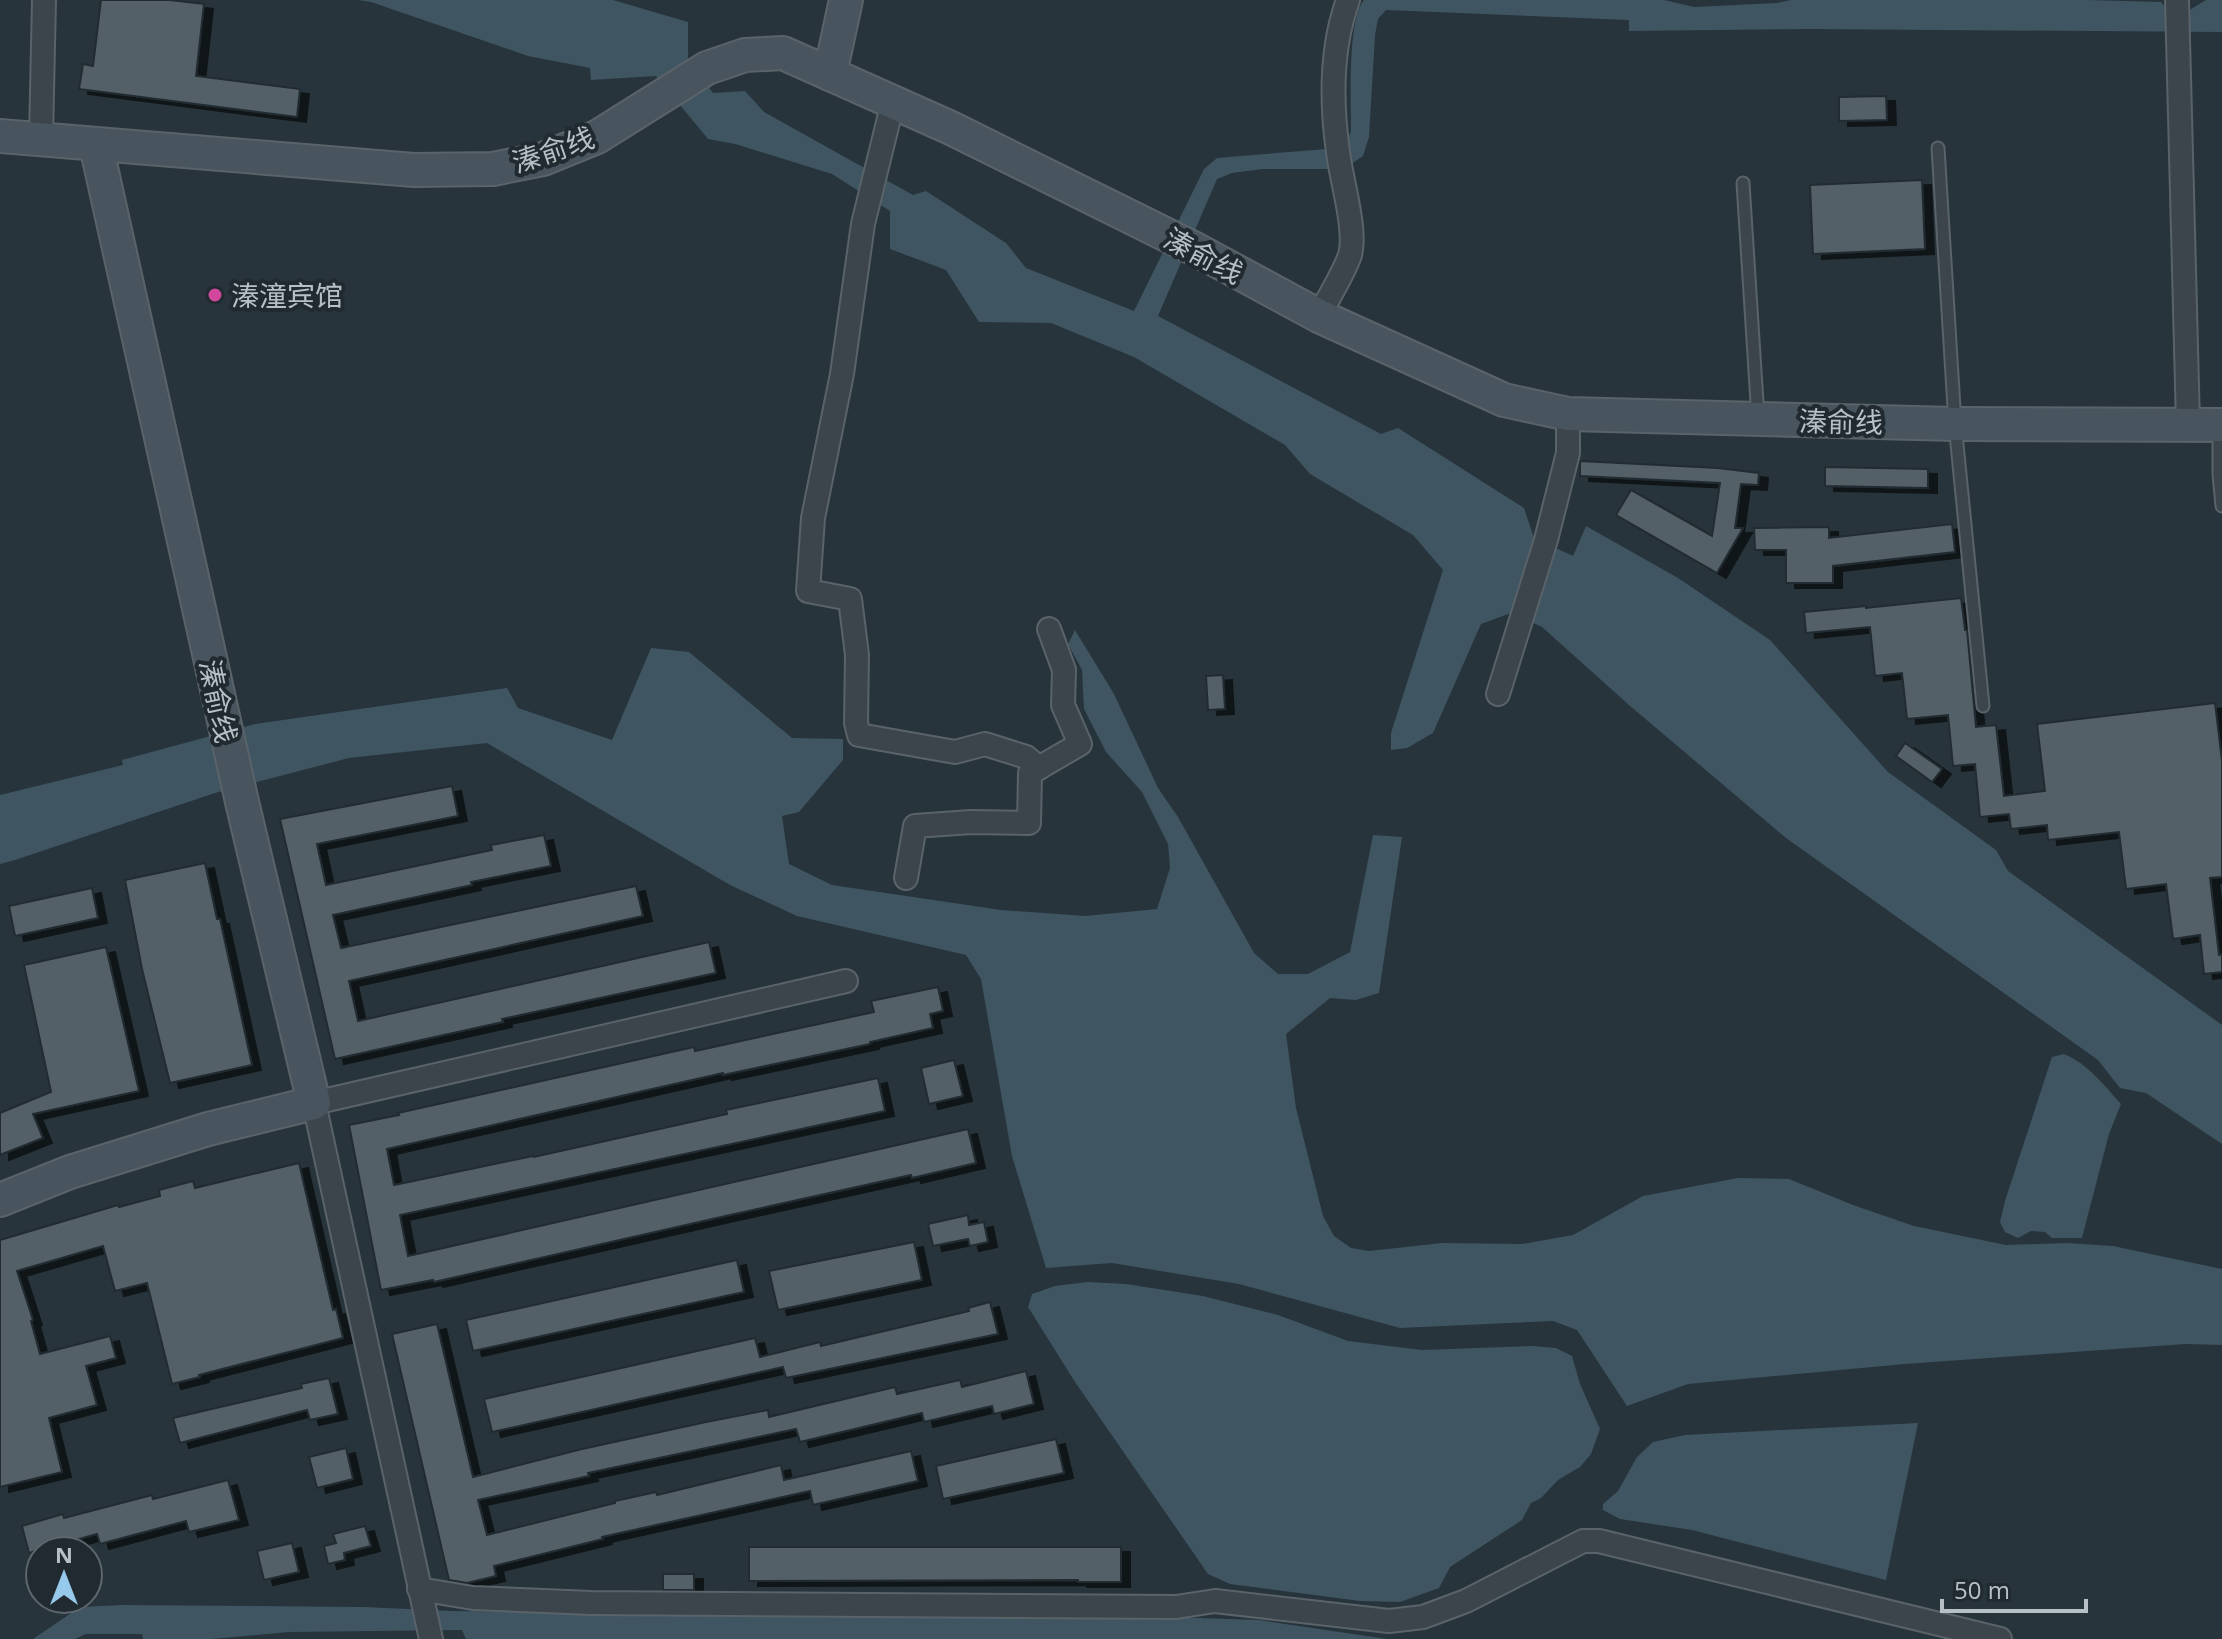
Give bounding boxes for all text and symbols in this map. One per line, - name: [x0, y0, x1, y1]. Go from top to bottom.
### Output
- street label: 溱俞线: [507, 117, 599, 181]
- street label: 溱俞线: [1158, 219, 1250, 291]
- place label: 溱潼宾馆: [231, 276, 343, 314]
- marker: 溱潼宾馆: [206, 286, 224, 304]
- street label: 溱俞线: [1799, 401, 1883, 441]
- street label: 溱俞线: [192, 656, 246, 746]
- north arrow: [24, 1535, 104, 1615]
- text: N: [55, 1539, 73, 1569]
- scale bar: [1942, 1563, 2086, 1613]
- text: 50 m: [1954, 1573, 2010, 1606]

